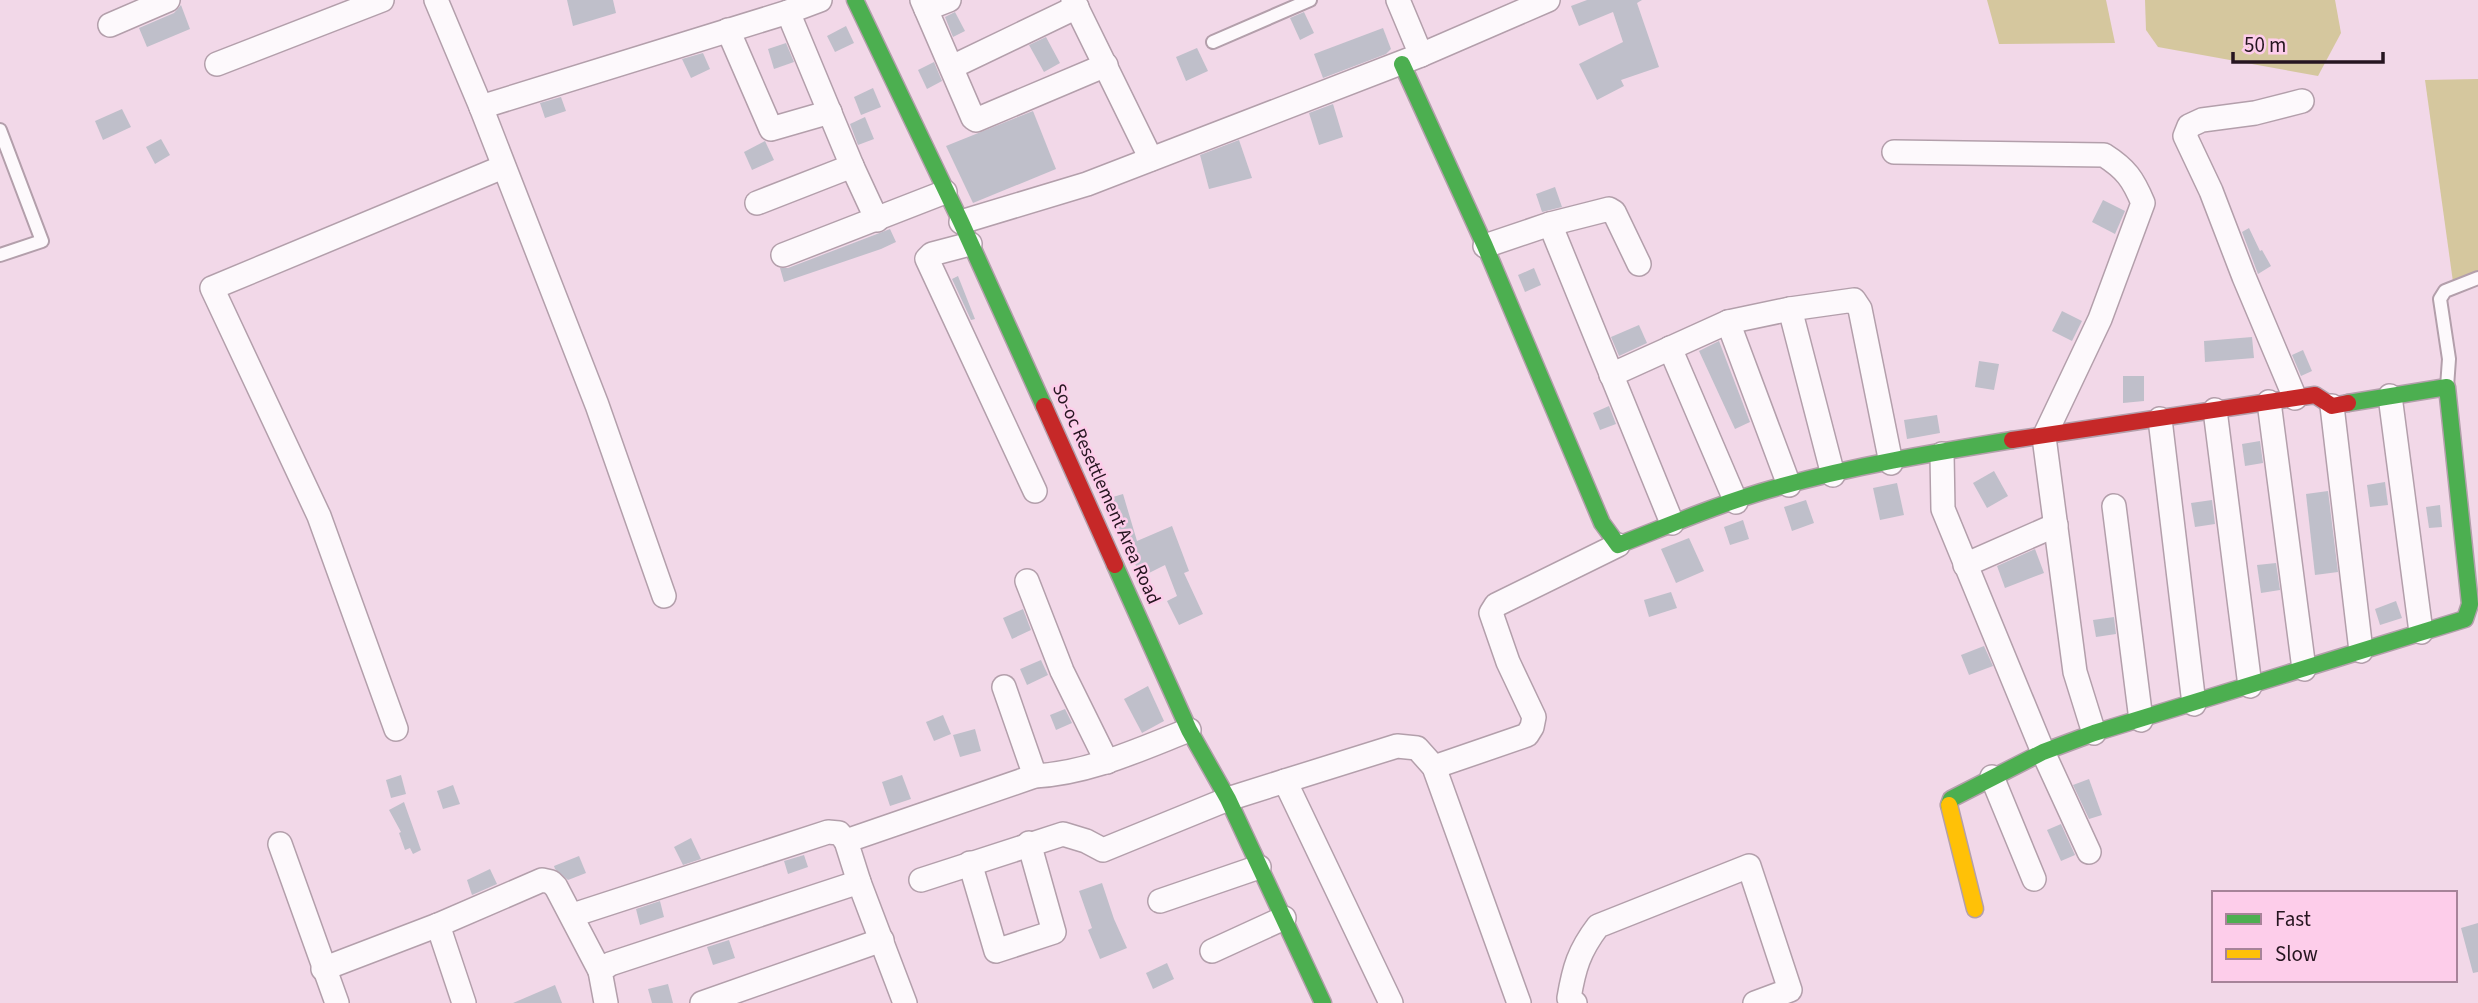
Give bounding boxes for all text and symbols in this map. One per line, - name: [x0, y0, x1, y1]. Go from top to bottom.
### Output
- scale bar: [2233, 21, 2384, 65]
- text: 50 m: [2244, 30, 2286, 60]
- street label: So-oc Resettlement Area Road: [1045, 379, 1167, 609]
- legend: [2212, 891, 2457, 982]
- text: Fast: [2275, 904, 2311, 934]
- text: Slow: [2275, 939, 2318, 969]

